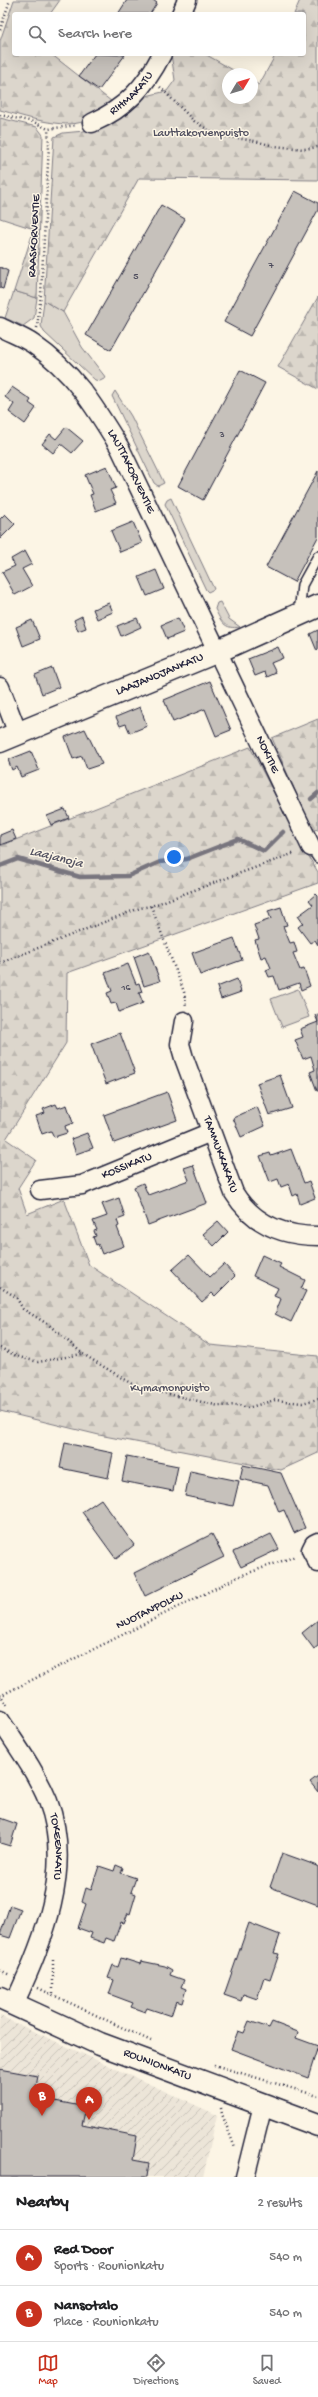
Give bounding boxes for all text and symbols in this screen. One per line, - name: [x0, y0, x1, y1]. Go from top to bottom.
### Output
- search box: [12, 12, 306, 56]
- icon: search: [26, 23, 48, 45]
- text: Search here: [58, 25, 132, 43]
- north arrow: [222, 68, 258, 104]
- street label: RIHMAKATU: [107, 69, 157, 119]
- park label: Lauttakorvenpuisto: [153, 127, 249, 141]
- street label: RAASKORVENTIE: [26, 194, 44, 278]
- house number: 7: [267, 260, 274, 272]
- house number: 5: [133, 271, 139, 283]
- street label: LAUTTAKORVENTIE: [104, 427, 158, 516]
- house number: 3: [218, 429, 225, 441]
- street label: LAAJANOJANKATU: [114, 651, 206, 699]
- street label: NOKITIE: [252, 734, 282, 776]
- water label: Laajanoja: [28, 844, 85, 872]
- your location: [164, 847, 184, 867]
- house number: 16: [120, 982, 131, 994]
- street label: TAMMUKKAKATU: [199, 1113, 240, 1195]
- street label: KOSSIKATU: [100, 1150, 154, 1183]
- park label: Kymarnonpuisto: [130, 1382, 210, 1396]
- street label: NUOTANPOLKU: [114, 1589, 186, 1633]
- street label: TOKEENKATU: [45, 1811, 65, 1881]
- street label: ROUNIONKATU: [121, 2046, 193, 2084]
- pin: B: [29, 2083, 55, 2116]
- pin: A: [76, 2087, 102, 2120]
- text: Nearby: [16, 2193, 69, 2213]
- text: 2 results: [257, 2196, 302, 2211]
- text: Red Door: [54, 2241, 113, 2259]
- text: A: [25, 2250, 33, 2265]
- text: 540 m: [269, 2250, 302, 2265]
- text: Sports · Rounionkatu: [54, 2259, 164, 2274]
- text: Nansotalo: [54, 2297, 118, 2315]
- text: B: [26, 2306, 32, 2321]
- text: 540 m: [269, 2306, 302, 2321]
- text: Place · Rounionkatu: [54, 2315, 159, 2330]
- tab: Map: [37, 2352, 59, 2388]
- tab: Directions: [134, 2352, 178, 2388]
- tab: Saved: [253, 2352, 281, 2388]

